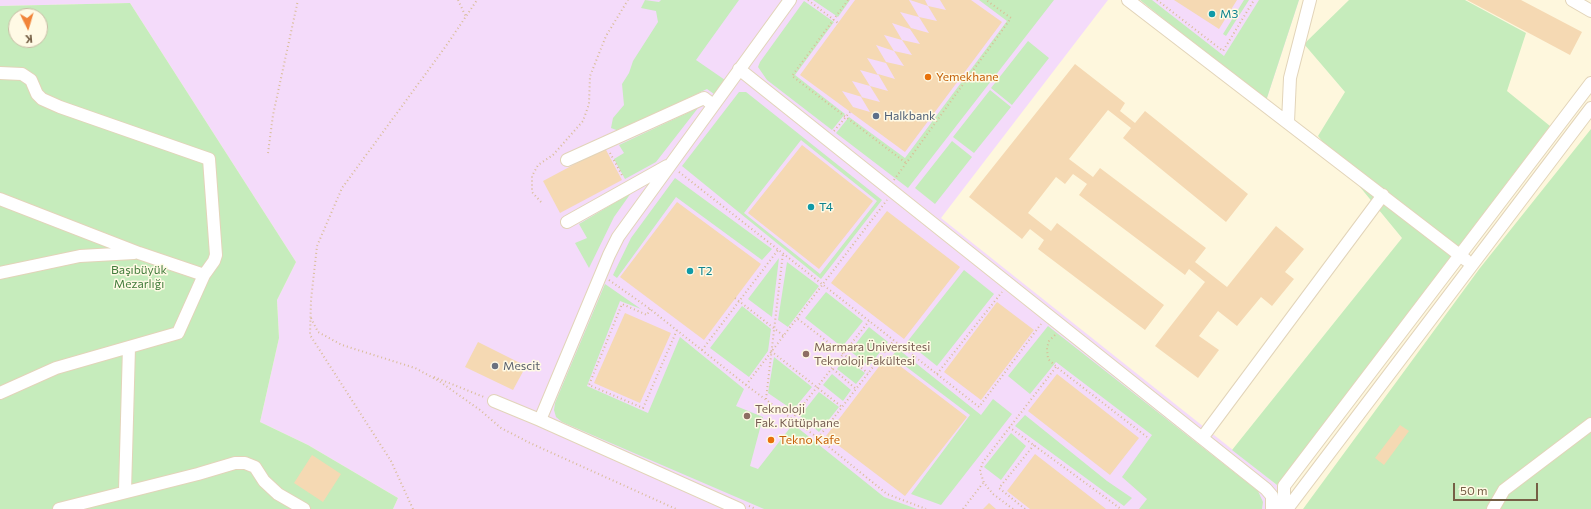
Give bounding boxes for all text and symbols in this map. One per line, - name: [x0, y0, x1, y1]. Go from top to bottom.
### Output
- place label: M3: [1220, 7, 1238, 21]
- north arrow: [8, 8, 48, 48]
- marker: M3: [1207, 9, 1217, 19]
- text: K: [25, 33, 33, 46]
- place label: Yemekhane: [936, 70, 999, 84]
- marker: Yemekhane: [923, 72, 933, 82]
- place label: Halkbank: [884, 109, 936, 123]
- marker: Halkbank: [871, 111, 881, 121]
- place label: T4: [819, 200, 833, 214]
- marker: T4: [806, 202, 816, 212]
- park label: Başıbüyük Mezarlığı: [111, 263, 167, 291]
- place label: T2: [698, 264, 712, 278]
- marker: T2: [685, 266, 695, 276]
- place label: Marmara Üniversitesi Teknoloji Fakültesi: [814, 340, 930, 368]
- marker: Marmara Üniversitesi Teknoloji Fakültesi: [801, 349, 811, 359]
- place label: Mescit: [503, 359, 540, 373]
- marker: Mescit: [490, 361, 500, 371]
- place label: Teknoloji Fak. Kütüphane: [755, 402, 839, 430]
- marker: Teknoloji Fak. Kütüphane: [742, 411, 752, 421]
- place label: Tekno Kafe: [779, 433, 840, 447]
- marker: Tekno Kafe: [766, 435, 776, 445]
- scale bar: [1455, 475, 1540, 501]
- text: 50 m: [1460, 483, 1488, 497]

